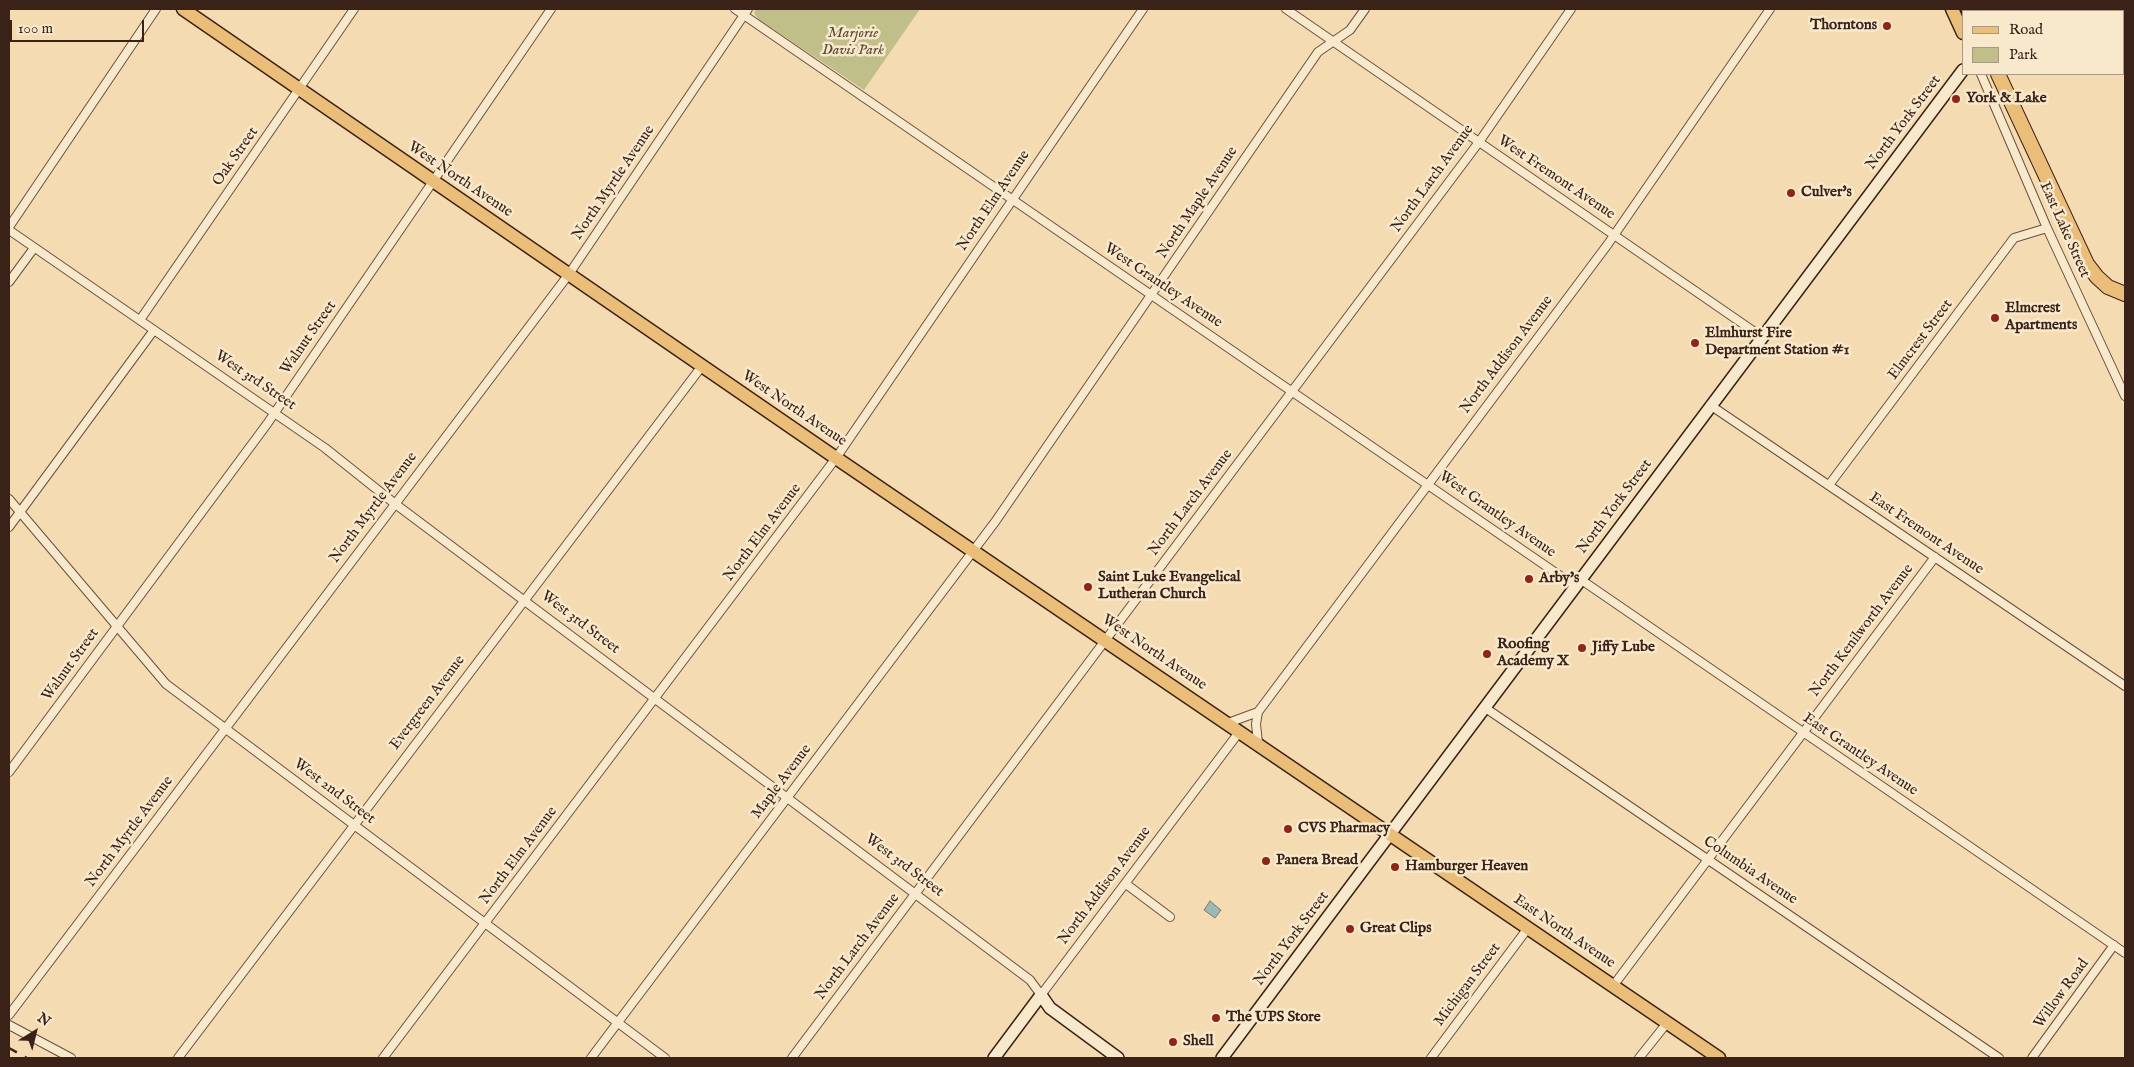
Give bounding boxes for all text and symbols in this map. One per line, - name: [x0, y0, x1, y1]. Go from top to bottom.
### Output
- scale bar: [12, 10, 146, 42]
- legend: [1962, 10, 2124, 75]
- place label: Thorntons: [1810, 17, 1877, 35]
- text: 100 m: [18, 19, 53, 38]
- marker: Thorntons: [1881, 20, 1893, 32]
- text: Road: [2009, 20, 2043, 39]
- park label: Marjorie Davis Park: [822, 25, 884, 60]
- text: Park: [2009, 45, 2038, 64]
- street label: North York Street: [1863, 72, 1945, 174]
- place label: York & Lake: [1966, 90, 2047, 108]
- marker: York & Lake: [1950, 93, 1962, 105]
- street label: North Myrtle Avenue: [569, 122, 659, 244]
- street label: North Larch Avenue: [1388, 122, 1478, 236]
- street label: Oak Street: [209, 124, 263, 190]
- street label: West Fremont Avenue: [1494, 132, 1618, 224]
- street label: West North Avenue: [404, 138, 516, 222]
- street label: North Maple Avenue: [1154, 144, 1242, 262]
- street label: North Elm Avenue: [954, 147, 1034, 255]
- street label: East Lake Street: [2035, 179, 2093, 281]
- place label: Culver's: [1801, 184, 1852, 202]
- marker: Culver's: [1785, 187, 1797, 199]
- street label: West Grantley Avenue: [1101, 240, 1225, 332]
- street label: North Addison Avenue: [1457, 292, 1557, 418]
- street label: Elmcrest Street: [1885, 296, 1957, 384]
- street label: Walnut Street: [277, 298, 341, 378]
- place label: Elmcrest Apartments: [2005, 300, 2077, 335]
- marker: Elmcrest Apartments: [1989, 312, 2001, 324]
- place label: Elmhurst Fire Department Station #1: [1705, 325, 1849, 360]
- marker: Elmhurst Fire Department Station #1: [1689, 337, 1701, 349]
- street label: West 3rd Street: [211, 347, 299, 415]
- street label: West North Avenue: [738, 367, 850, 451]
- street label: North Larch Avenue: [1145, 446, 1237, 560]
- street label: North Myrtle Avenue: [326, 449, 422, 567]
- street label: North York Street: [1574, 456, 1656, 558]
- street label: West Grantley Avenue: [1435, 468, 1559, 562]
- street label: North Elm Avenue: [720, 481, 806, 585]
- street label: East Fremont Avenue: [1865, 489, 1987, 579]
- street label: North Kenilworth Avenue: [1806, 561, 1918, 701]
- place label: Saint Luke Evangelical Lutheran Church: [1098, 569, 1241, 604]
- place label: Arby's: [1539, 570, 1579, 588]
- marker: Arby's: [1523, 573, 1535, 585]
- marker: Saint Luke Evangelical Lutheran Church: [1082, 581, 1094, 593]
- street label: West 3rd Street: [537, 588, 623, 658]
- street label: West North Avenue: [1098, 611, 1210, 695]
- street label: Walnut Street: [39, 625, 103, 705]
- place label: Roofing Academy X: [1497, 636, 1569, 671]
- place label: Jiffy Lube: [1592, 639, 1655, 657]
- marker: Jiffy Lube: [1576, 642, 1588, 654]
- marker: Roofing Academy X: [1481, 648, 1493, 660]
- street label: Evergreen Avenue: [387, 652, 469, 754]
- street label: East Grantley Avenue: [1799, 710, 1921, 800]
- street label: Maple Avenue: [748, 741, 816, 823]
- street label: West 2nd Street: [290, 755, 378, 829]
- street label: North Myrtle Avenue: [82, 773, 178, 891]
- street label: North Elm Avenue: [476, 804, 562, 908]
- place label: CVS Pharmacy: [1298, 820, 1390, 838]
- street label: North Addison Avenue: [1055, 823, 1155, 949]
- marker: CVS Pharmacy: [1282, 823, 1294, 835]
- street label: West 3rd Street: [861, 831, 947, 901]
- street label: Columbia Avenue: [1700, 833, 1800, 909]
- place label: Panera Bread: [1276, 852, 1358, 870]
- marker: Panera Bread: [1260, 855, 1272, 867]
- place label: Hamburger Heaven: [1405, 858, 1528, 876]
- marker: Hamburger Heaven: [1389, 861, 1401, 873]
- street label: North York Street: [1251, 888, 1333, 990]
- street label: North Larch Avenue: [812, 890, 904, 1004]
- street label: East North Avenue: [1510, 891, 1618, 973]
- place label: Great Clips: [1360, 920, 1431, 938]
- marker: Great Clips: [1344, 923, 1356, 935]
- street label: Michigan Street: [1431, 940, 1505, 1030]
- street label: Willow Road: [2031, 956, 2093, 1032]
- north arrow: [10, 1007, 60, 1057]
- text: N: [34, 1009, 54, 1031]
- place label: The UPS Store: [1226, 1009, 1321, 1027]
- marker: The UPS Store: [1210, 1012, 1222, 1024]
- place label: Shell: [1183, 1033, 1214, 1051]
- marker: Shell: [1167, 1036, 1179, 1048]

